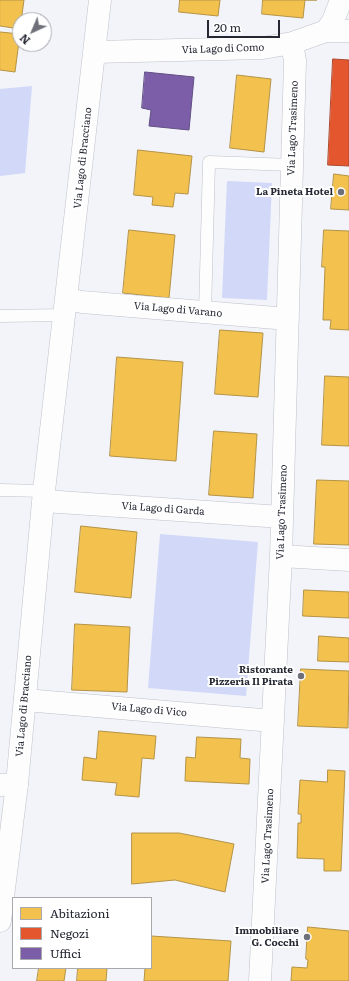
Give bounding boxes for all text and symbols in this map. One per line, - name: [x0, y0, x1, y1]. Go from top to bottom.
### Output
- north arrow: [12, 12, 52, 52]
- scale bar: [209, 12, 282, 38]
- text: 20 m: [214, 18, 241, 36]
- text: N: [15, 31, 33, 49]
- street label: Via Lago di Como: [181, 42, 265, 56]
- street label: Via Lago Trasimeno: [285, 80, 301, 176]
- street label: Via Lago di Bracciano: [72, 107, 94, 209]
- place label: La Pineta Hotel: [256, 186, 333, 198]
- marker: La Pineta Hotel: [336, 187, 346, 197]
- street label: Via Lago di Varano: [133, 300, 223, 320]
- street label: Via Lago Trasimeno: [274, 464, 290, 560]
- street label: Via Lago di Garda: [121, 500, 205, 518]
- street label: Via Lago di Bracciano: [14, 655, 34, 757]
- place label: Ristorante Pizzeria Il Pirata: [209, 664, 293, 688]
- marker: Ristorante Pizzeria Il Pirata: [296, 671, 306, 681]
- street label: Via Lago di Vico: [111, 701, 187, 719]
- street label: Via Lago Trasimeno: [260, 788, 276, 884]
- legend: [12, 897, 152, 969]
- text: Abitazioni: [50, 904, 109, 922]
- text: Negozi: [50, 924, 89, 942]
- place label: Immobiliare G. Cocchi: [235, 925, 299, 948]
- marker: Immobiliare G. Cocchi: [302, 932, 312, 942]
- text: Uffici: [50, 944, 81, 962]

